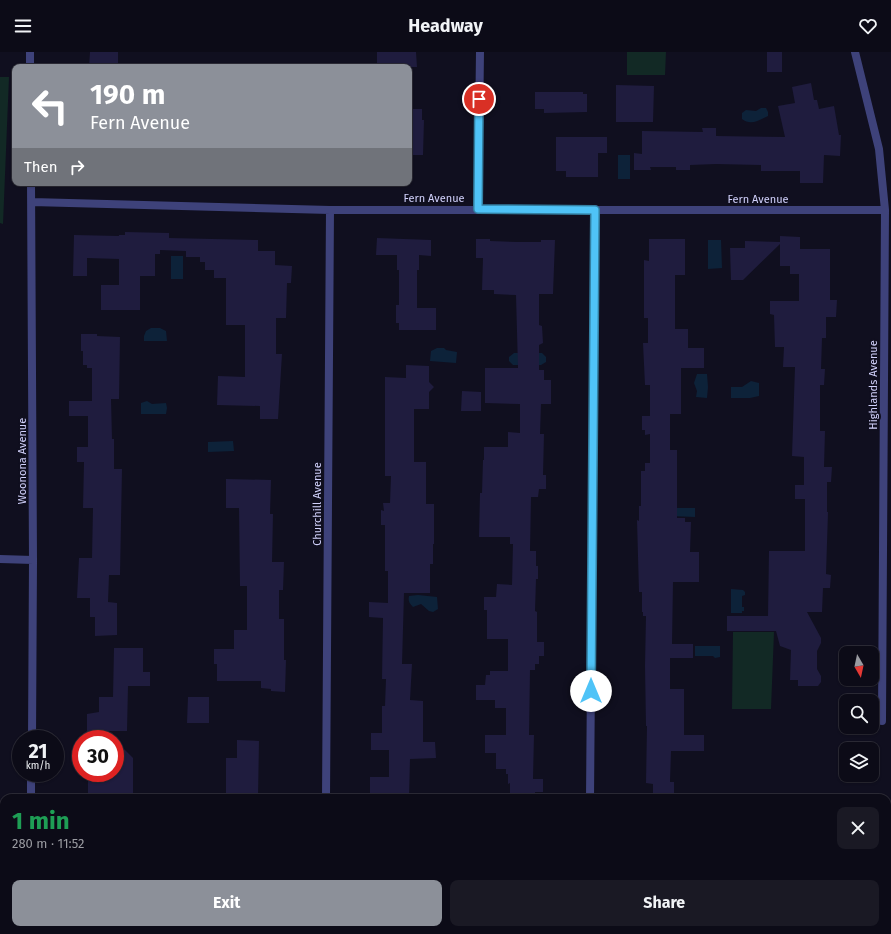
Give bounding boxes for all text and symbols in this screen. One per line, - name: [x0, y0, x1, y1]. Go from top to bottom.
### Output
- icon: menu: [12, 15, 34, 37]
- text: Headway: [408, 15, 483, 37]
- icon: heart: [857, 15, 879, 37]
- text: 190 m: [90, 78, 165, 111]
- icon: left: [24, 80, 76, 132]
- pin: [462, 82, 496, 116]
- icon: arrive: [468, 88, 490, 110]
- text: Fern Avenue: [90, 112, 190, 134]
- icon: right: [66, 156, 88, 178]
- text: Then: [24, 158, 58, 176]
- street label: Fern Avenue: [403, 192, 465, 205]
- street label: Fern Avenue: [727, 193, 789, 206]
- street label: Highlands Avenue: [867, 340, 880, 430]
- street label: Woonona Avenue: [16, 418, 29, 504]
- street label: Churchill Avenue: [311, 462, 324, 546]
- north arrow: [839, 646, 879, 686]
- map controls: [839, 646, 879, 782]
- position arrow: [570, 670, 612, 712]
- button: search: [839, 694, 879, 734]
- speed limit sign: 30: [72, 730, 124, 782]
- text: 21: [28, 739, 48, 763]
- button: layers: [839, 742, 879, 782]
- text: km/h: [26, 760, 50, 772]
- text: 1 min: [12, 807, 70, 835]
- button: close: [837, 807, 879, 849]
- text: 280 m · 11:52: [12, 836, 85, 851]
- button: Exit: [12, 880, 442, 926]
- button: Share: [450, 880, 879, 926]

